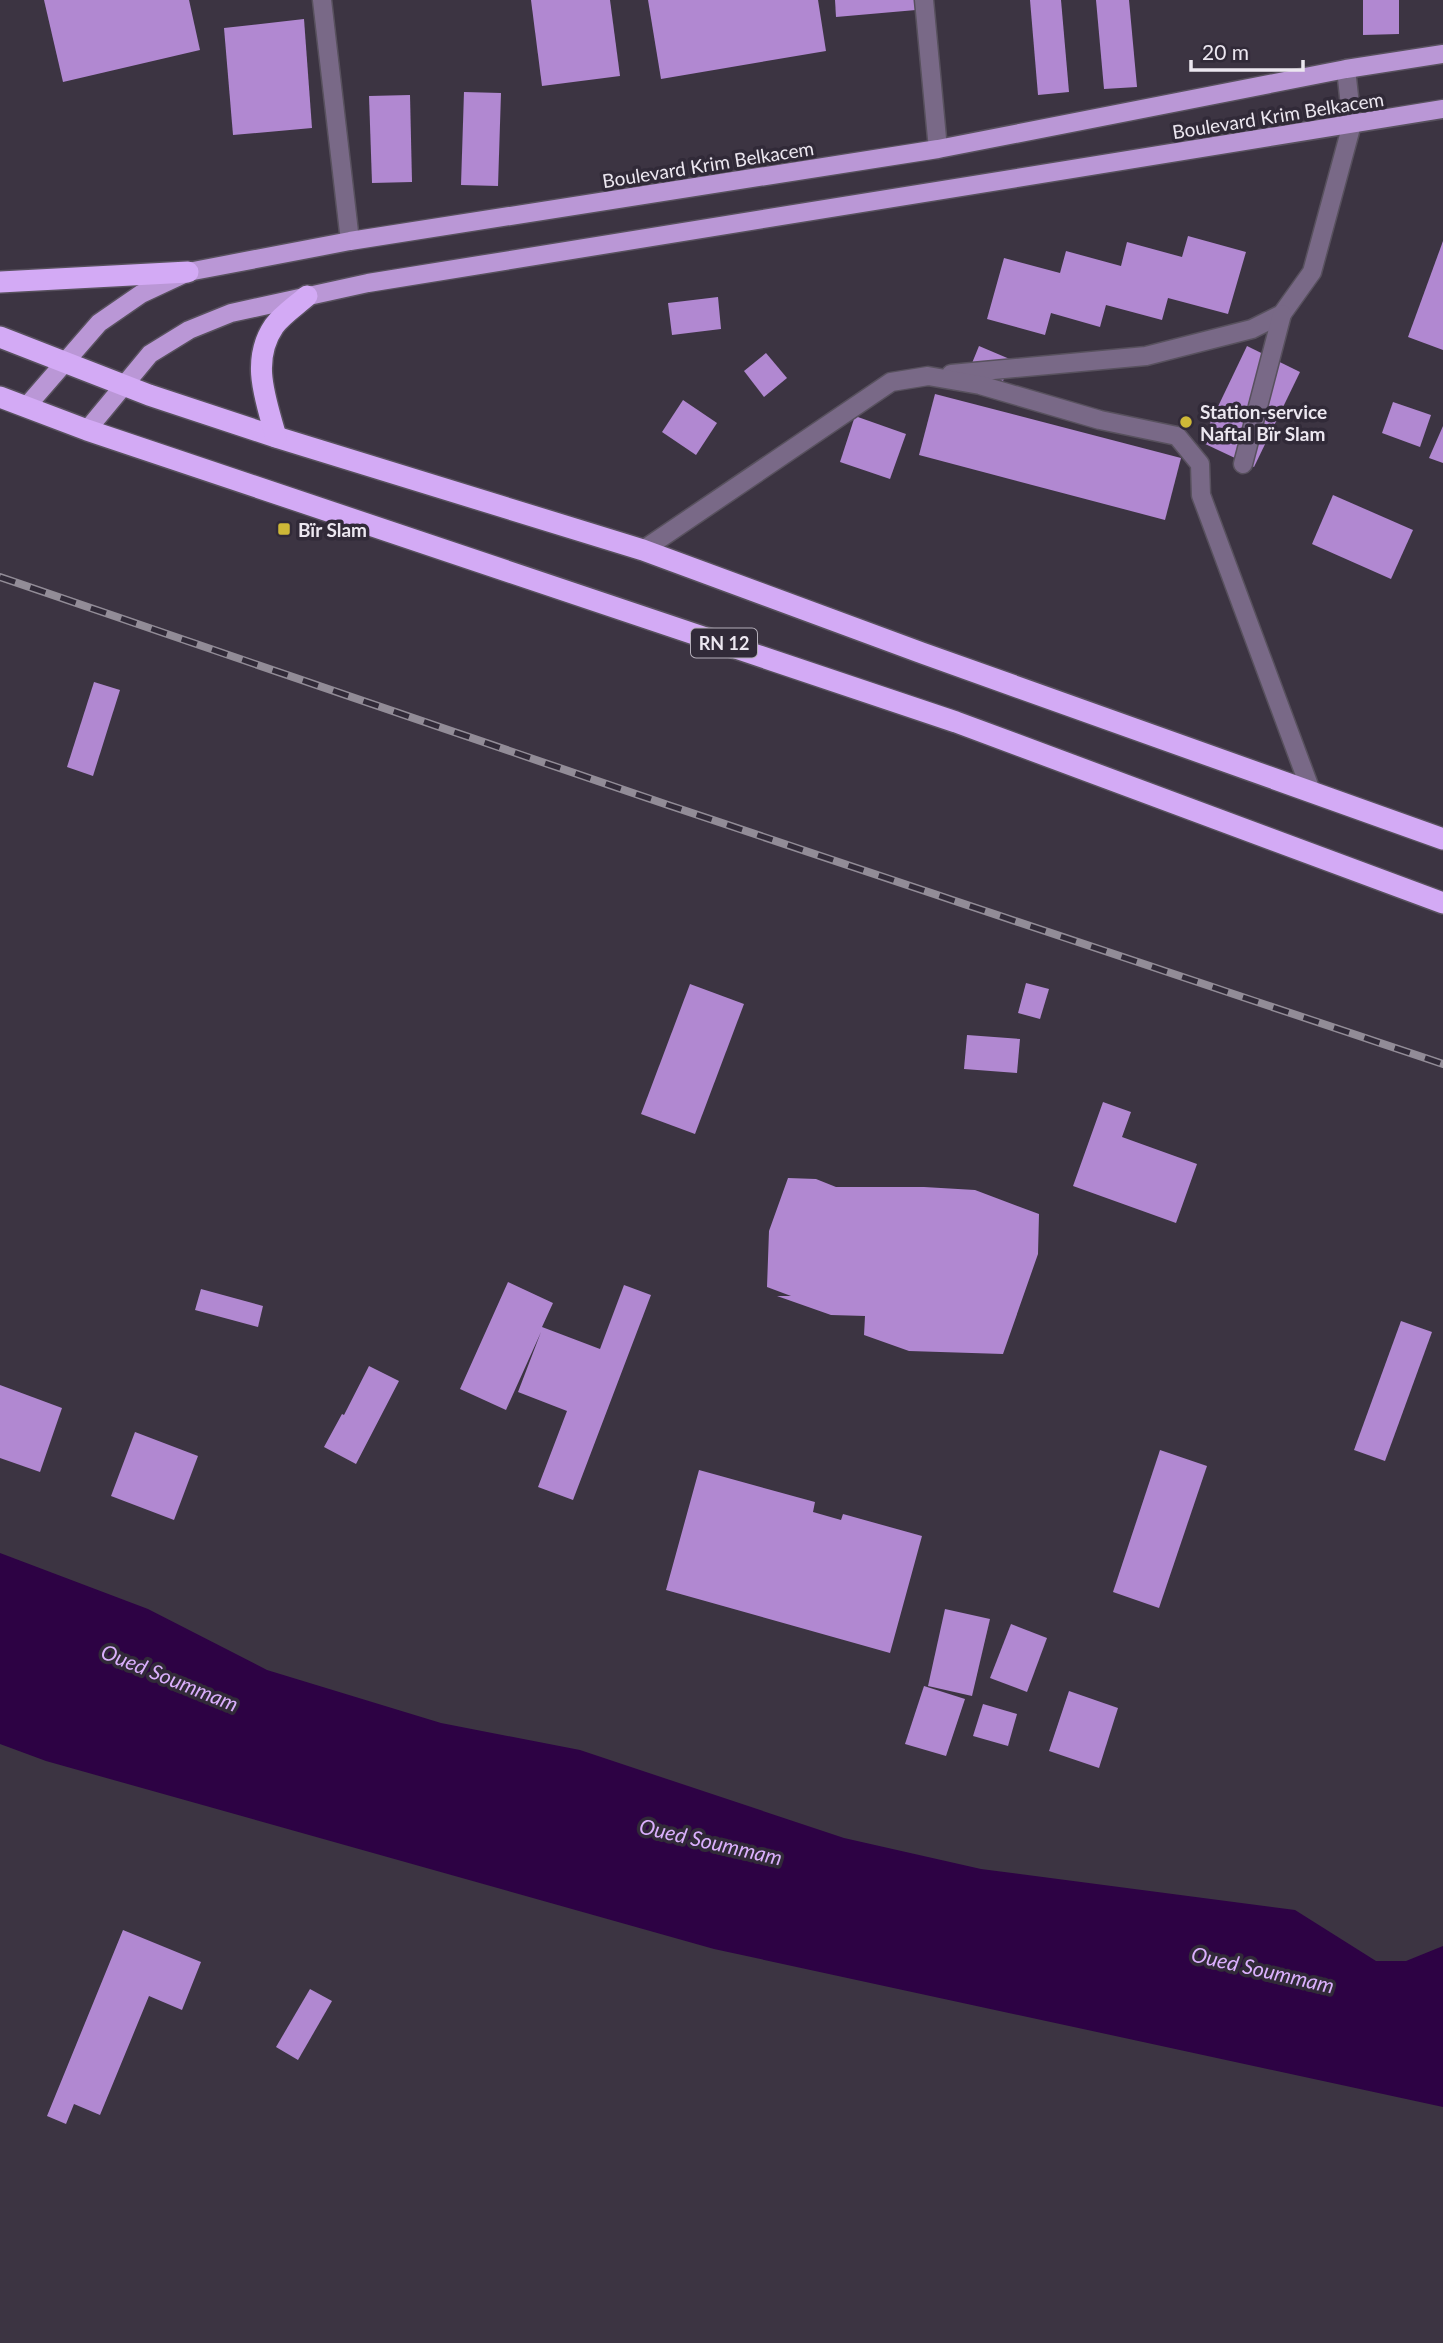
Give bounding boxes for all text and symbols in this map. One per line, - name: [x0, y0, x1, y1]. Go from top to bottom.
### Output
- scale bar: [1191, 28, 1303, 72]
- text: 20 m: [1202, 39, 1249, 64]
- street label: Boulevard Krim Belkacem: [1171, 87, 1385, 143]
- street label: Boulevard Krim Belkacem: [601, 136, 815, 192]
- place label: Station-service Naftal Bïr Slam: [1200, 400, 1327, 445]
- marker: Station-service Naftal Bïr Slam: [1178, 414, 1194, 430]
- place label: Bïr Slam: [298, 518, 367, 541]
- marker: Bïr Slam: [276, 521, 292, 537]
- road number: RN 12: [691, 628, 757, 658]
- water label: Oued Soummam: [98, 1638, 242, 1716]
- water label: Oued Soummam: [637, 1812, 785, 1870]
- water label: Oued Soummam: [1189, 1940, 1337, 1998]

